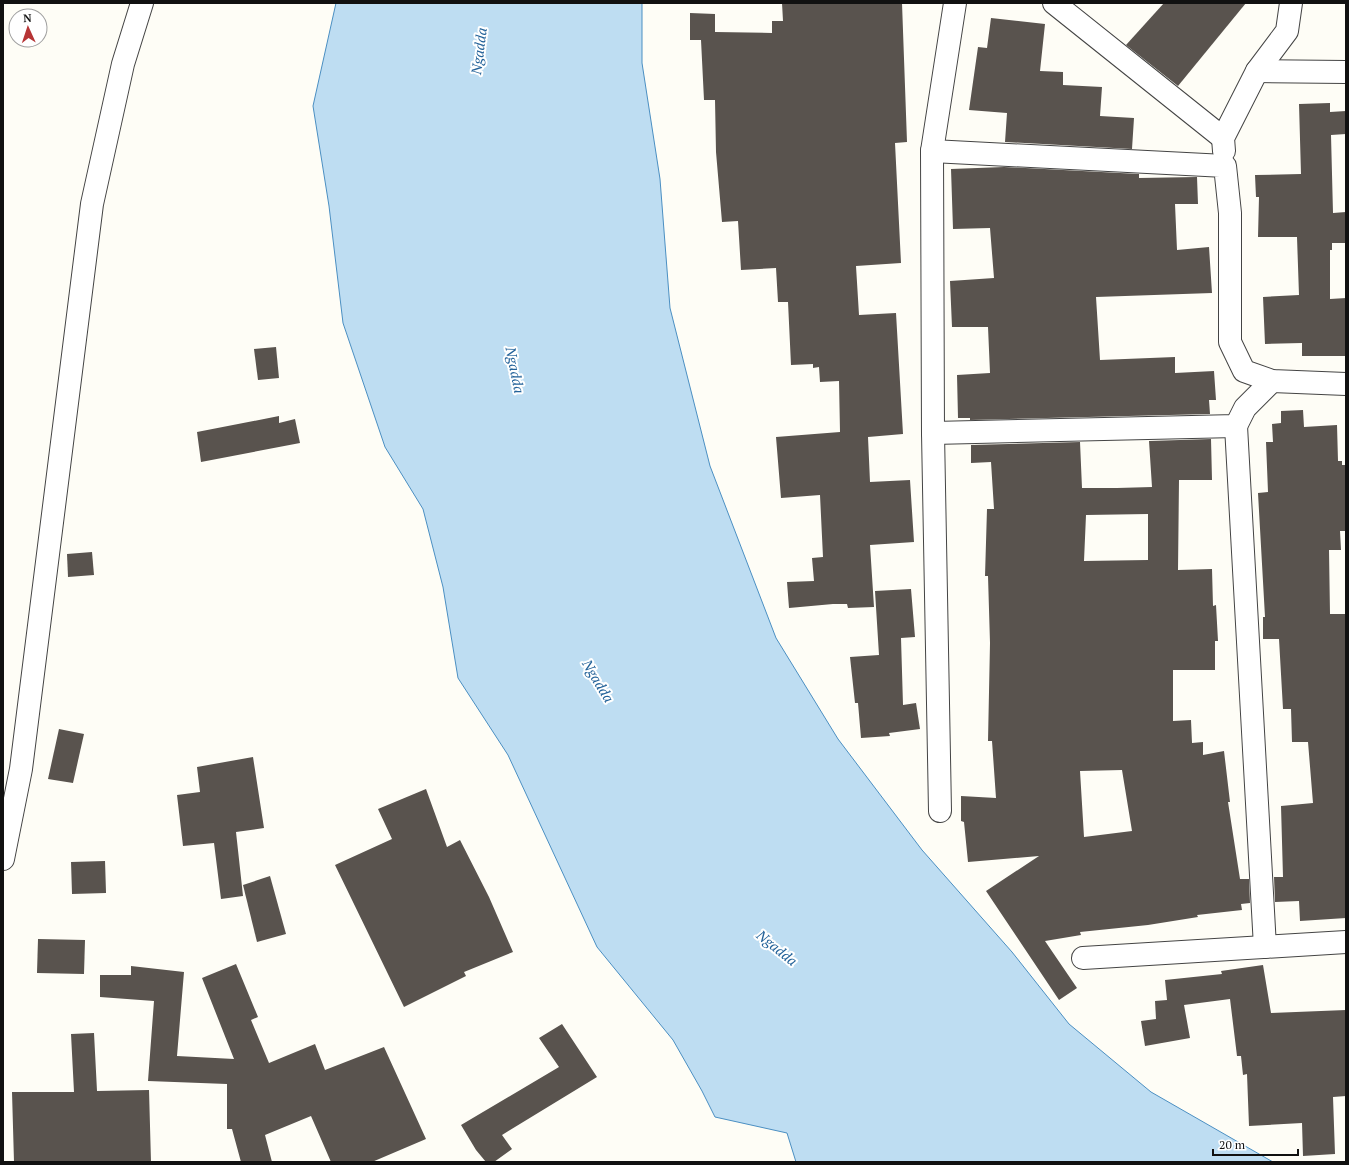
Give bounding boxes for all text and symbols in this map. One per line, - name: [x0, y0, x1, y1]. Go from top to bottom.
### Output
- north arrow: [8, 8, 48, 48]
- text: N: [23, 11, 33, 25]
- water label: Ngadda: [466, 26, 491, 76]
- water label: Ngadda: [501, 344, 529, 395]
- water label: Ngadda: [578, 655, 619, 706]
- water label: Ngadda: [752, 925, 802, 970]
- scale bar: [1213, 1131, 1298, 1157]
- text: 20 m: [1219, 1137, 1246, 1152]

